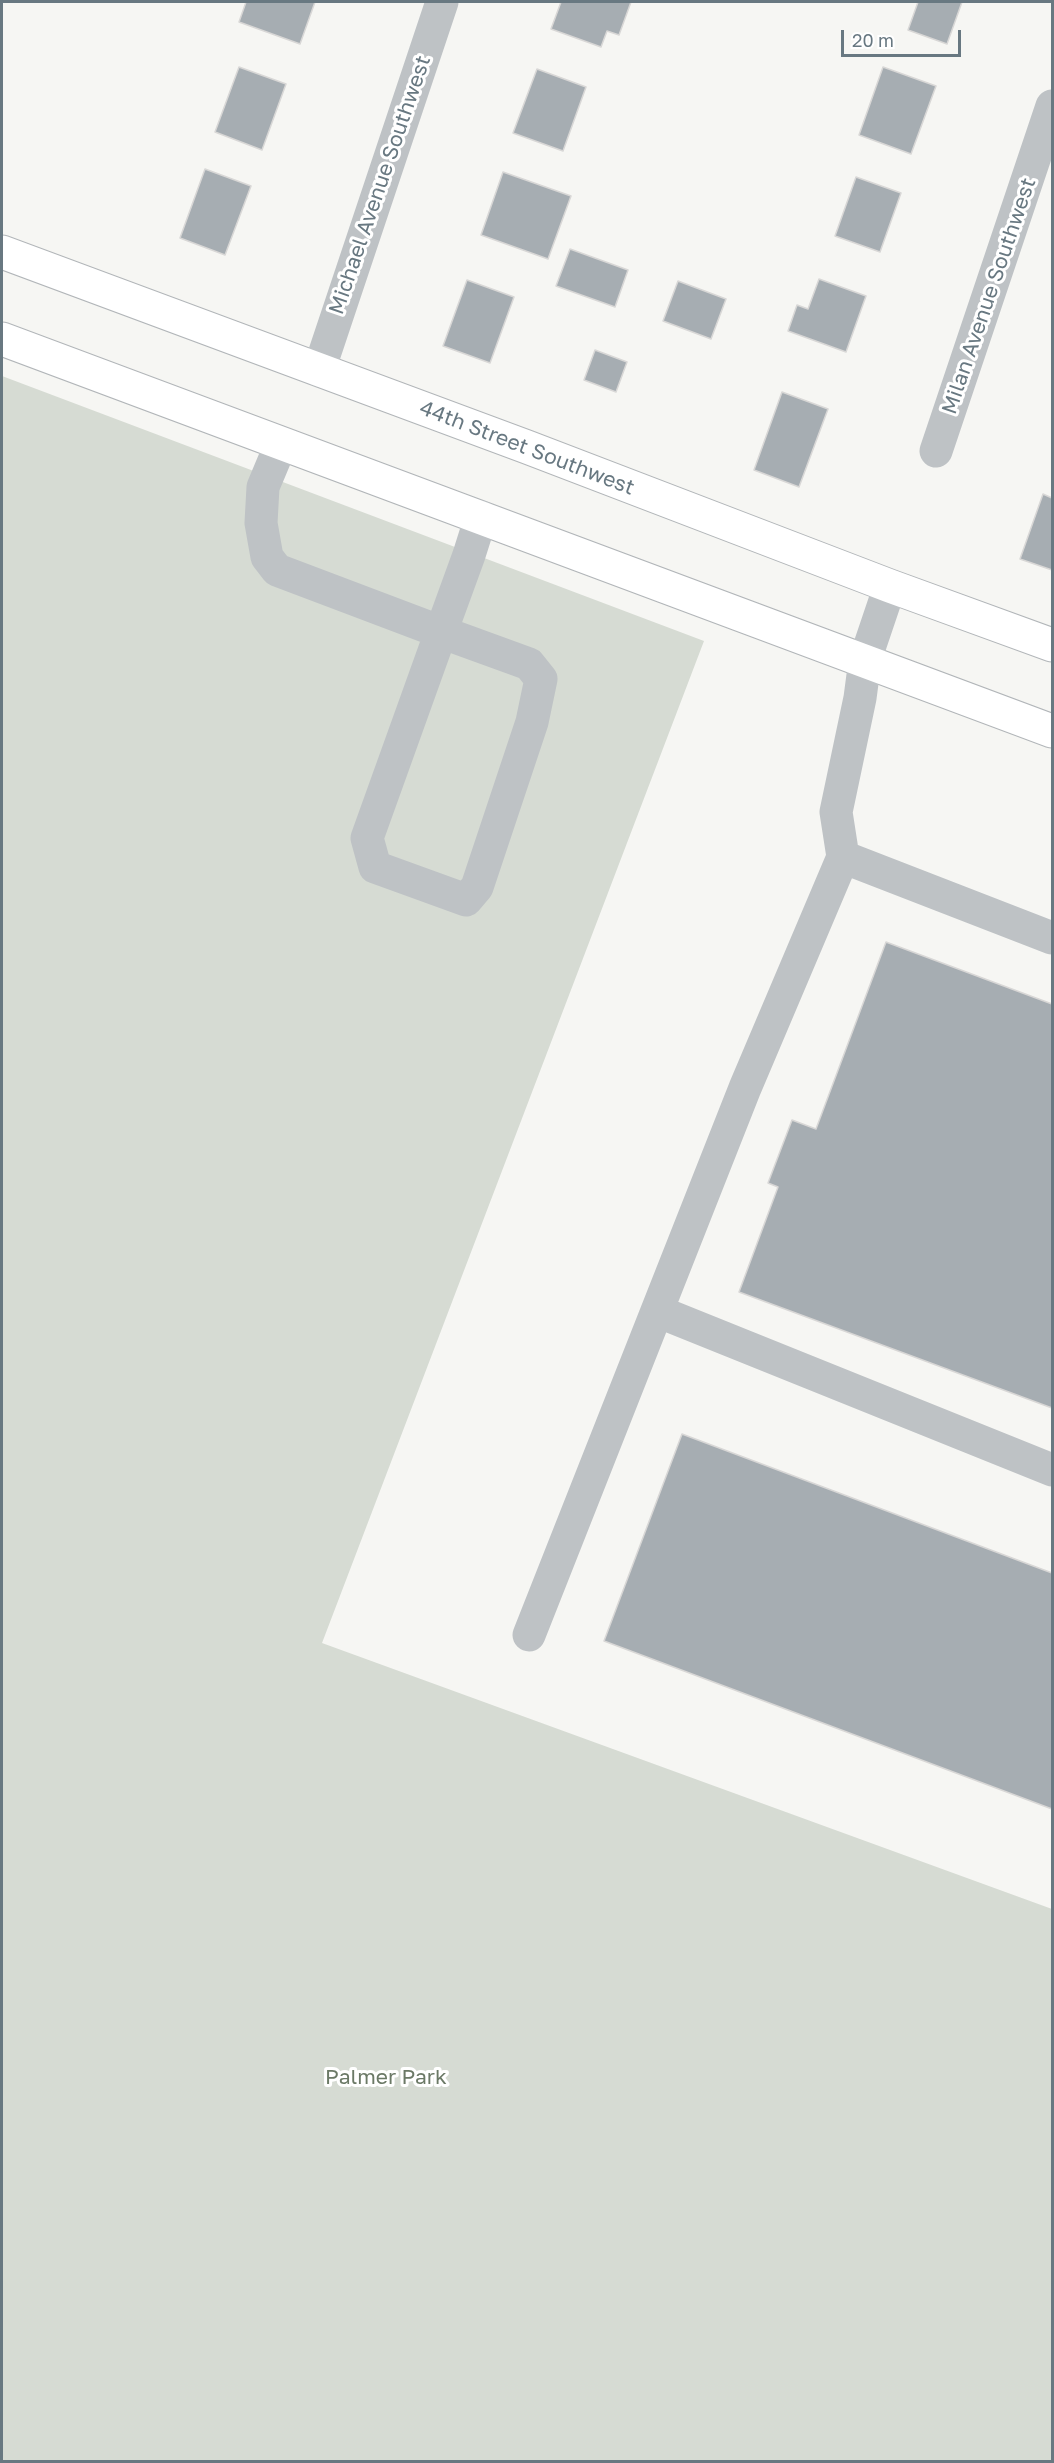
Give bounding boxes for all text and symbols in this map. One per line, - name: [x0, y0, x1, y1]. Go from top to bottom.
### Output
- scale bar: [844, 18, 964, 56]
- text: 20 m: [852, 29, 894, 51]
- street label: Michael Avenue Southwest: [324, 52, 436, 318]
- street label: Milan Avenue Southwest: [937, 175, 1041, 417]
- street label: 44th Street Southwest: [416, 395, 638, 501]
- park label: Palmer Park: [325, 2064, 447, 2090]

